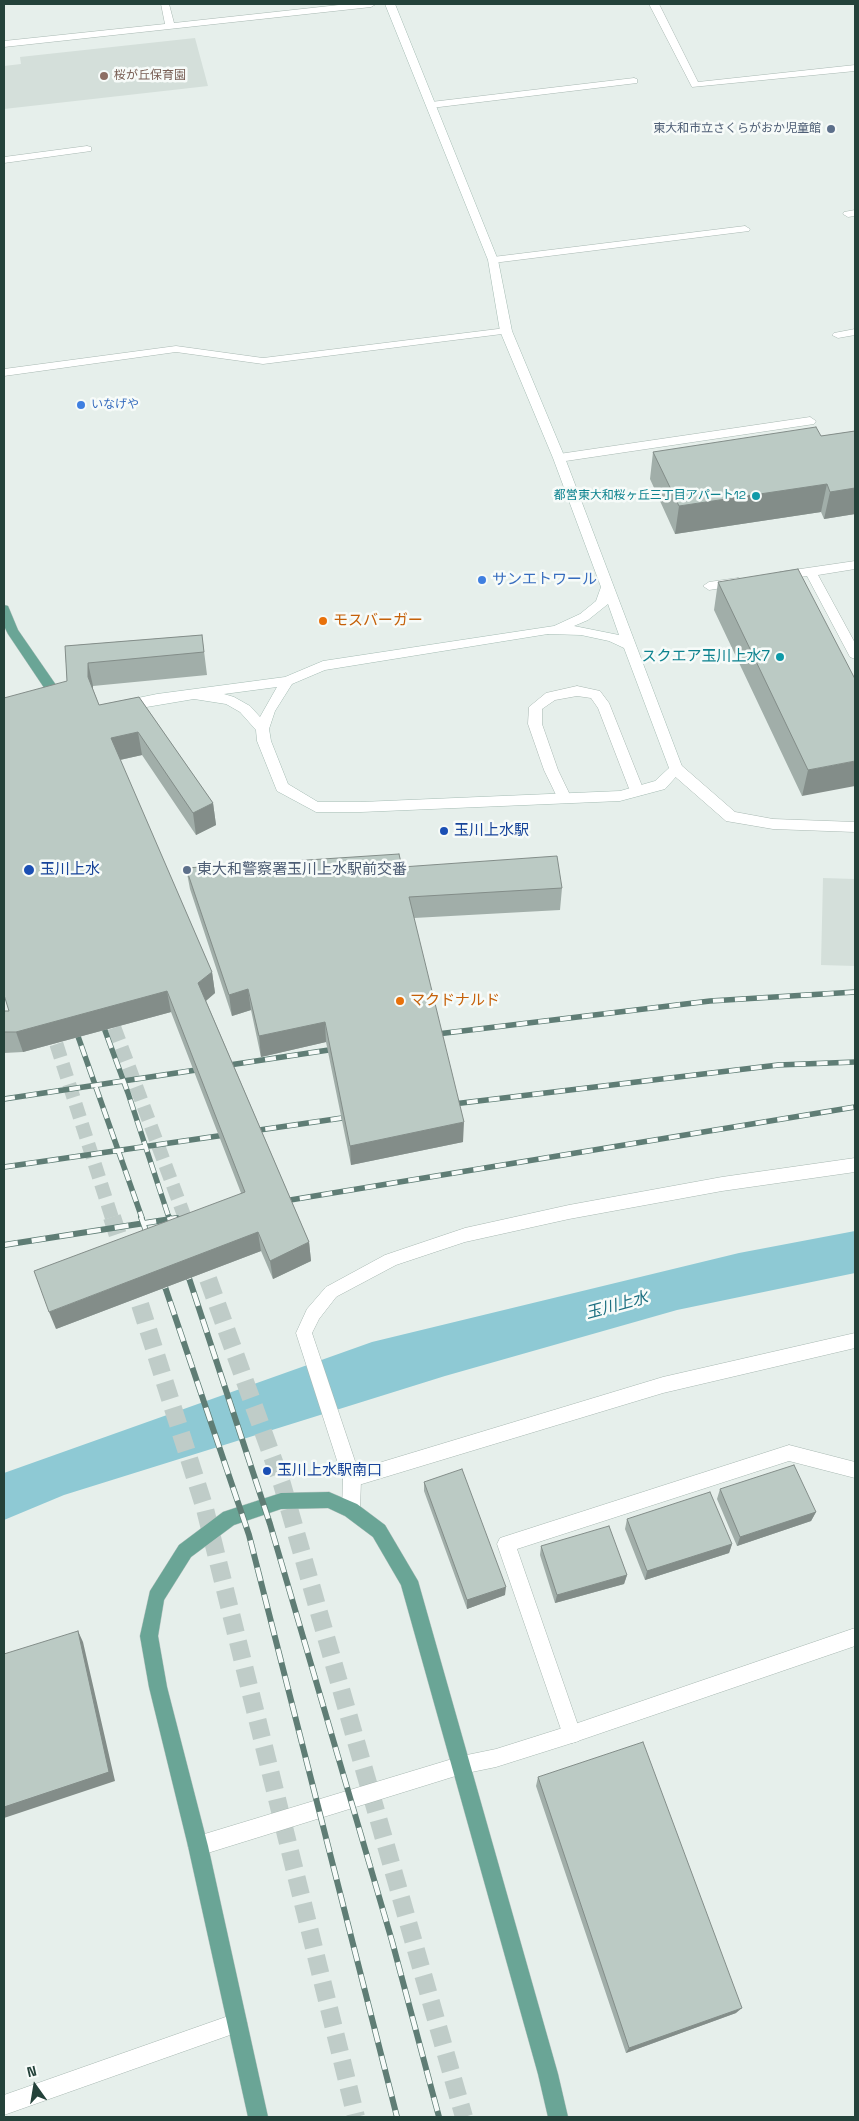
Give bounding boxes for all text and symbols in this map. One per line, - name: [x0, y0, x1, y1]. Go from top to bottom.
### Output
- place label: 桜が丘保育園: [114, 69, 186, 83]
- marker: 桜が丘保育園: [98, 70, 110, 82]
- place label: 東大和市立さくらがおか児童館: [653, 122, 821, 136]
- marker: 東大和市立さくらがおか児童館: [825, 123, 837, 135]
- place label: いなげや: [91, 398, 139, 412]
- marker: いなげや: [75, 399, 87, 411]
- place label: 都営東大和桜ヶ丘三丁目アパート12: [554, 489, 746, 503]
- marker: 都営東大和桜ヶ丘三丁目アパート12: [750, 490, 762, 502]
- place label: サンエトワール: [492, 571, 597, 589]
- marker: サンエトワール: [476, 574, 488, 586]
- place label: モスバーガー: [333, 612, 423, 630]
- marker: モスバーガー: [317, 615, 329, 627]
- place label: スクエア玉川上水7: [642, 648, 770, 666]
- marker: スクエア玉川上水7: [774, 651, 786, 663]
- place label: 玉川上水駅: [454, 822, 529, 840]
- marker: 玉川上水駅: [438, 825, 450, 837]
- place label: 玉川上水: [40, 861, 100, 879]
- place label: 東大和警察署玉川上水駅前交番: [197, 861, 407, 879]
- marker: 玉川上水: [22, 863, 36, 877]
- marker: 東大和警察署玉川上水駅前交番: [181, 864, 193, 876]
- place label: マクドナルド: [410, 992, 500, 1010]
- marker: マクドナルド: [394, 995, 406, 1007]
- water label: 玉川上水: [584, 1288, 650, 1324]
- place label: 玉川上水駅南口: [277, 1462, 382, 1480]
- marker: 玉川上水駅南口: [261, 1465, 273, 1477]
- north arrow: [10, 2061, 60, 2111]
- text: N: [25, 2062, 38, 2081]

